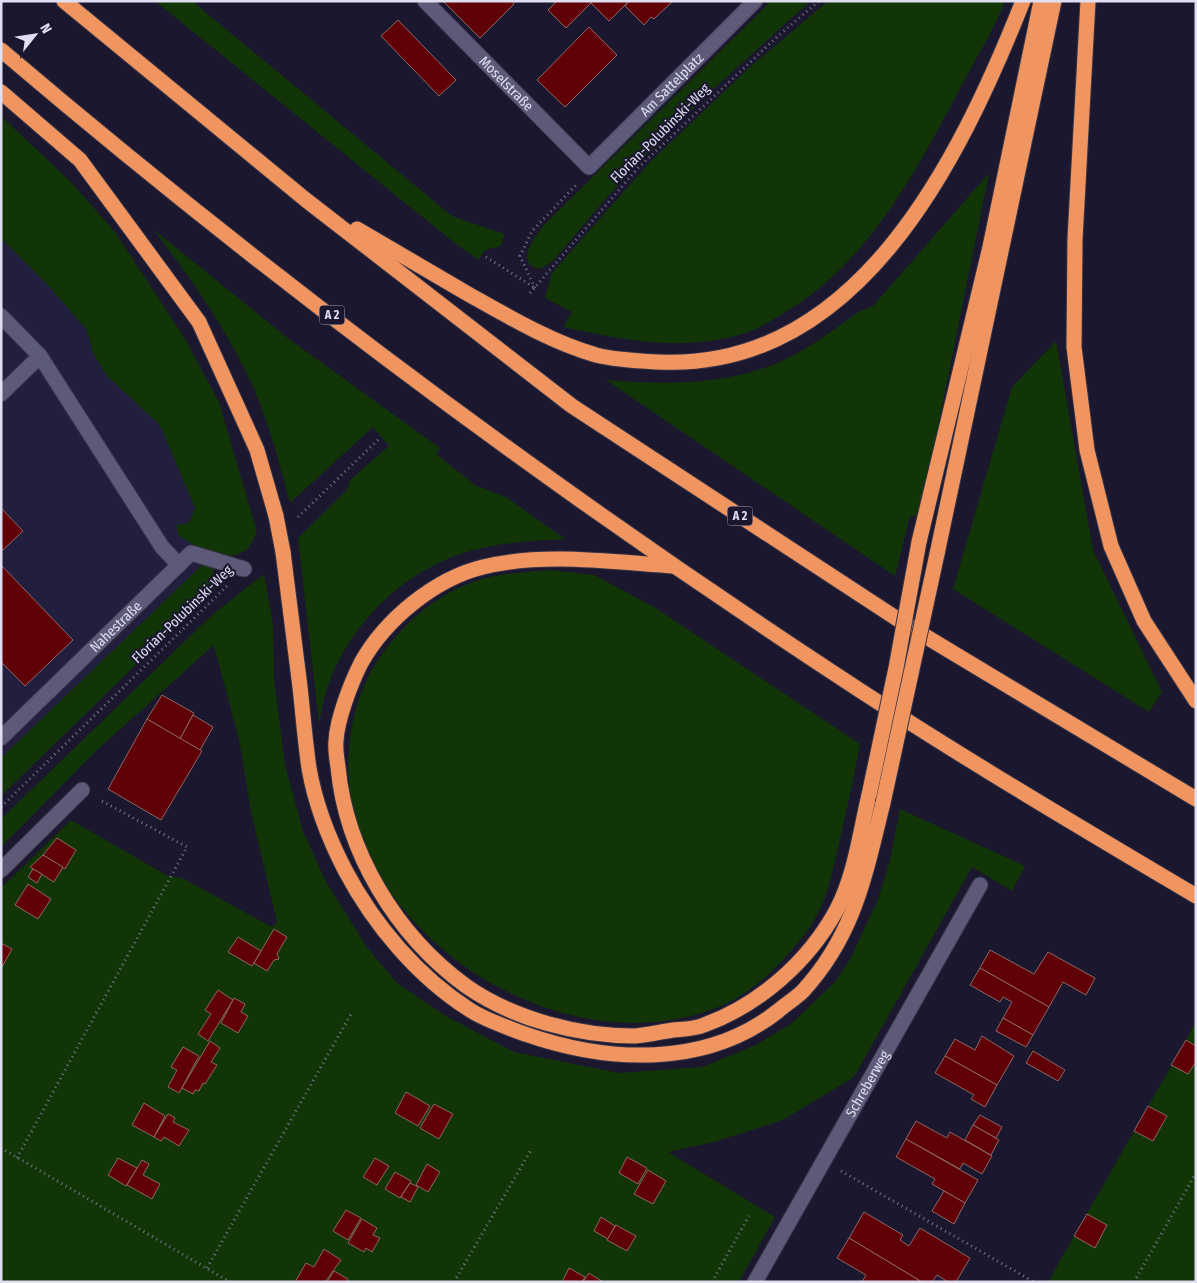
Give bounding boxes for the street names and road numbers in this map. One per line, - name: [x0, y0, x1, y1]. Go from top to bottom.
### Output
- street label: Am Sattelplatz: [637, 49, 708, 120]
- street label: Moselstraße: [475, 53, 537, 115]
- street label: Florian-Polubinski-Weg: [607, 80, 714, 187]
- road number: A 2: [320, 306, 344, 324]
- road number: A 2: [728, 506, 752, 526]
- street label: Florian-Polubinski-Weg: [128, 562, 237, 667]
- street label: Nahestraße: [86, 598, 146, 656]
- street label: Schreberweg: [842, 1047, 894, 1120]

